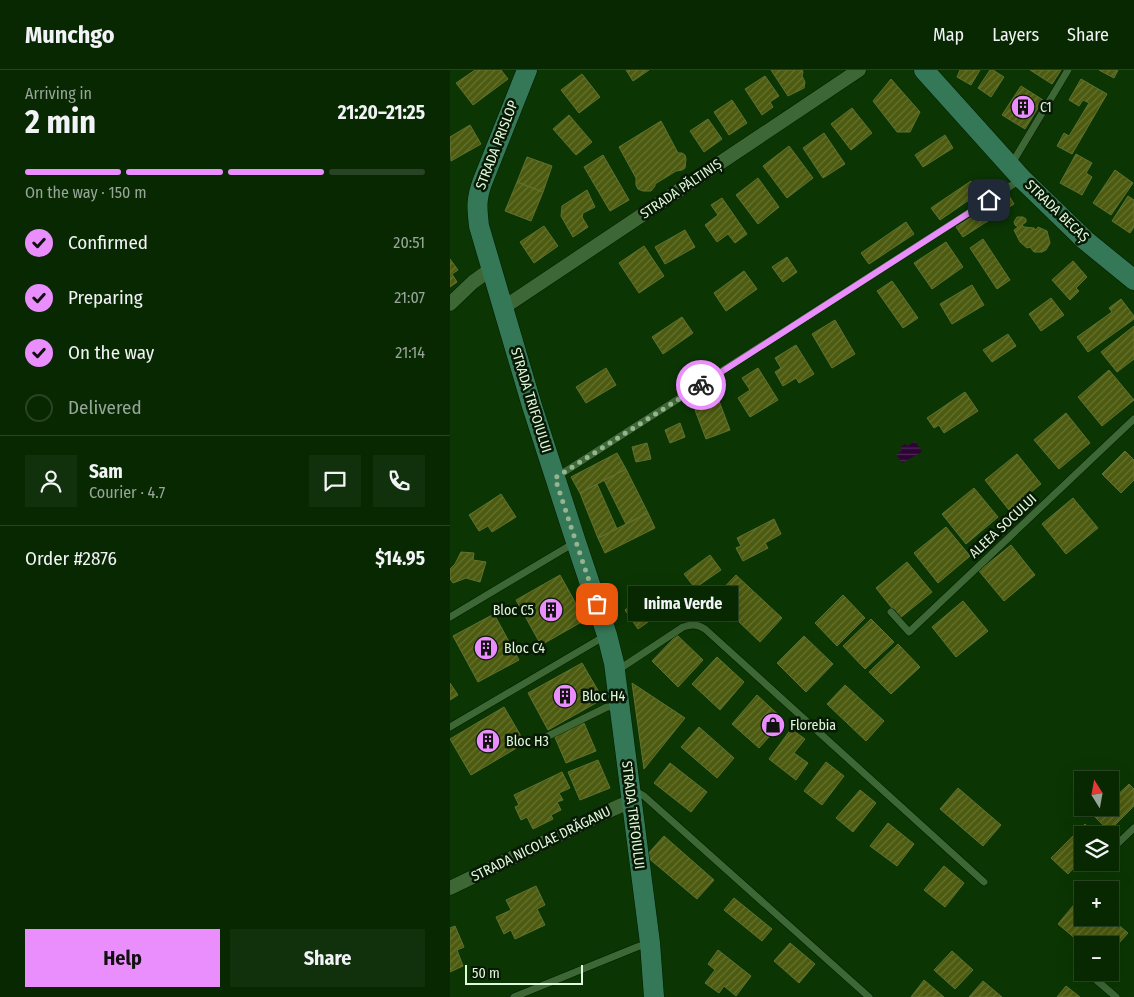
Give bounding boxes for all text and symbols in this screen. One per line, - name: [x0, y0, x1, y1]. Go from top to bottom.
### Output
- text: Munchgo: [25, 21, 115, 49]
- text: Map: [933, 24, 964, 46]
- text: Layers: [992, 24, 1039, 46]
- text: Share: [1067, 24, 1109, 46]
- text: Arriving in: [25, 84, 92, 103]
- building icon: C1: [1010, 94, 1036, 120]
- street label: STRADA PRISLOP: [472, 98, 522, 192]
- place label: C1: [1040, 99, 1052, 116]
- text: 21:20–21:25: [338, 101, 425, 124]
- text: 2 min: [25, 103, 96, 141]
- street label: STRADA PĂLTINIȘ: [637, 155, 726, 223]
- street label: STRADA BECAȘ: [1021, 176, 1093, 246]
- pin: [968, 179, 1010, 221]
- text: On the way · 150 m: [25, 183, 146, 202]
- icon: home: [975, 186, 1003, 214]
- icon: check: [25, 229, 53, 257]
- text: Confirmed: [68, 231, 148, 254]
- text: 20:51: [393, 233, 425, 252]
- icon: check: [25, 284, 53, 312]
- text: Preparing: [68, 286, 143, 309]
- text: 21:07: [394, 288, 425, 307]
- icon: check: [25, 339, 53, 367]
- text: On the way: [68, 341, 154, 364]
- text: 21:14: [395, 343, 425, 362]
- street label: STRADA TRIFOIULUI: [507, 345, 555, 455]
- courier: [676, 360, 726, 410]
- icon: bike: [687, 371, 715, 399]
- text: Delivered: [68, 396, 142, 419]
- button: person: [25, 455, 77, 507]
- button: chat: [309, 455, 361, 507]
- button: phone: [373, 455, 425, 507]
- text: Sam: [89, 460, 123, 483]
- text: Courier · 4.7: [89, 483, 165, 502]
- street label: ALEEA SOCULUI: [966, 490, 1040, 562]
- text: Order #2876: [25, 547, 117, 570]
- text: $14.95: [375, 547, 425, 570]
- pin: [576, 583, 618, 625]
- callout: Inima Verde: [627, 586, 737, 622]
- icon: bag: [583, 590, 611, 618]
- text: Inima Verde: [644, 594, 722, 613]
- building icon: Bloc C5: [538, 597, 564, 623]
- place label: Bloc C5: [493, 602, 534, 619]
- building icon: Bloc C4: [473, 635, 499, 661]
- place label: Bloc C4: [504, 640, 545, 657]
- building icon: Bloc H4: [552, 683, 578, 709]
- place label: Bloc H4: [582, 688, 625, 705]
- shop icon: Florebia: [760, 712, 786, 738]
- place label: Florebia: [790, 717, 836, 734]
- building icon: Bloc H3: [475, 728, 501, 754]
- place label: Bloc H3: [506, 733, 549, 750]
- street label: STRADA TRIFOIULUI: [618, 760, 648, 870]
- north arrow: [1074, 771, 1119, 816]
- map controls: [1074, 771, 1119, 981]
- street label: STRADA NICOLAE DRĂGANU: [468, 803, 614, 885]
- button: layers: [1074, 826, 1119, 871]
- button: +: [1074, 881, 1119, 926]
- button: Help: [25, 929, 220, 987]
- button: Share: [230, 929, 425, 987]
- button: −: [1074, 936, 1119, 981]
- scale bar: [465, 962, 582, 985]
- text: 50 m: [472, 965, 500, 982]

